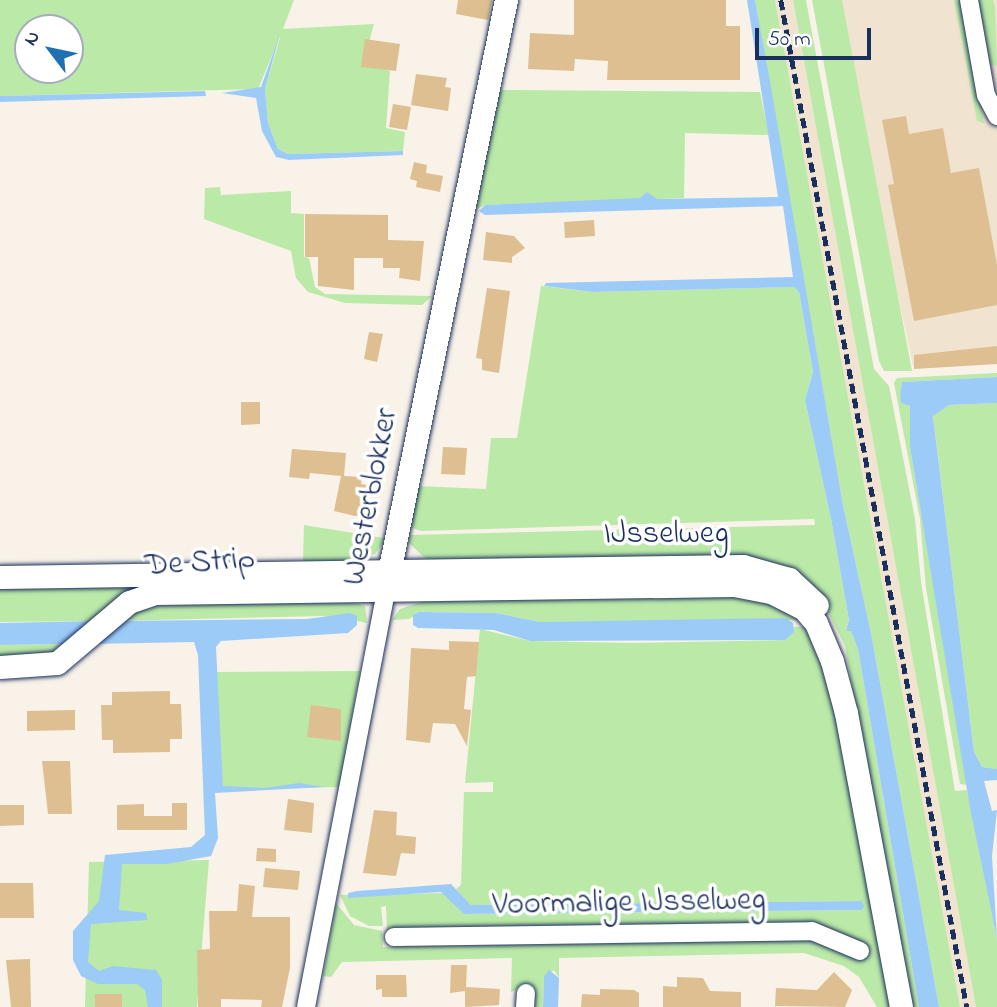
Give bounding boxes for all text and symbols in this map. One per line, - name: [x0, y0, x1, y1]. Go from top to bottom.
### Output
- north arrow: [14, 14, 84, 84]
- scale bar: [759, 14, 874, 58]
- text: 50 m: [768, 25, 811, 55]
- text: N: [18, 26, 47, 51]
- street label: Westerblokker: [336, 405, 408, 589]
- street label: IJsselweg: [603, 516, 729, 554]
- street label: De Strip: [144, 541, 256, 587]
- street label: Voormalige IJsselweg: [492, 882, 766, 926]

